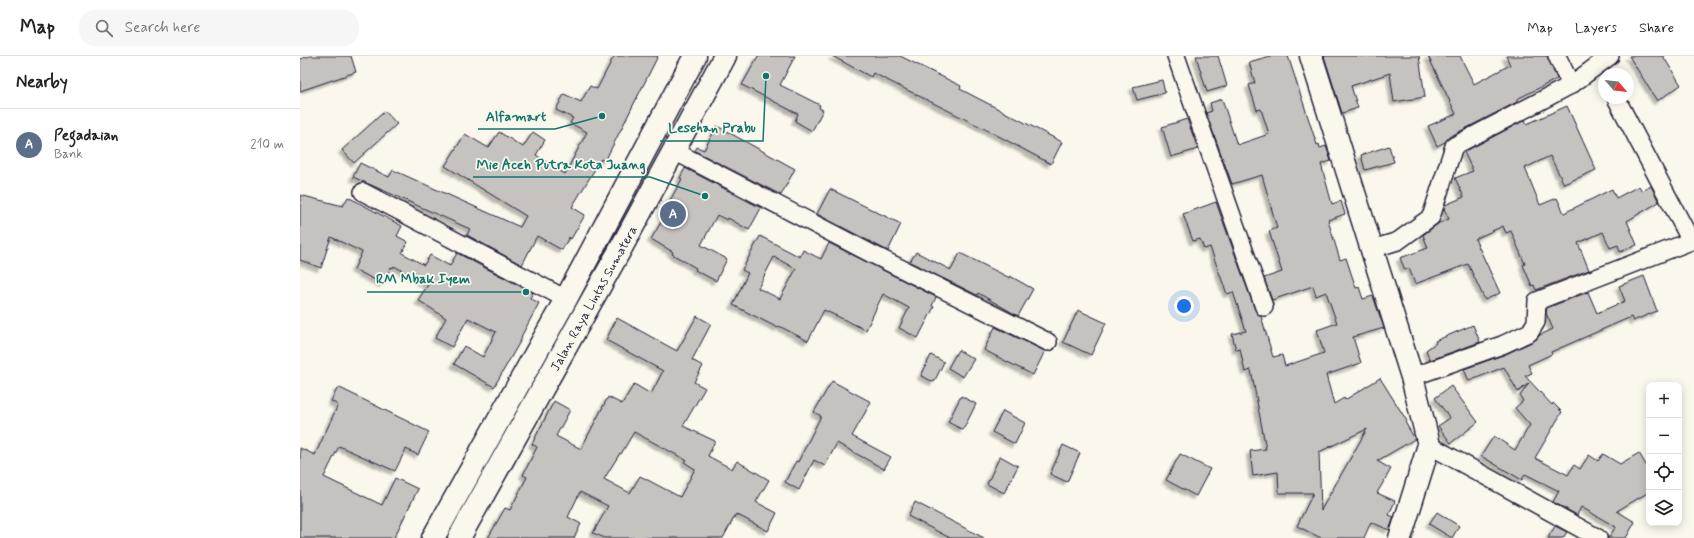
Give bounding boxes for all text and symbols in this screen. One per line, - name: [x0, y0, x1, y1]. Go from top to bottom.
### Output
- search box: [79, 10, 359, 46]
- text: Map: [20, 15, 55, 40]
- icon: search: [93, 17, 115, 39]
- text: Search here: [125, 18, 200, 38]
- text: Map: [1527, 19, 1553, 37]
- text: Layers: [1575, 19, 1617, 37]
- text: Share: [1639, 19, 1674, 37]
- north arrow: [1598, 68, 1634, 104]
- text: Nearby: [16, 71, 68, 93]
- callout: Alfamart: [478, 103, 555, 129]
- text: Alfamart: [486, 108, 547, 126]
- callout: Lesehan Prabu: [660, 115, 763, 141]
- text: Lesehan Prabu: [668, 119, 756, 137]
- text: Pegadaian: [54, 126, 118, 146]
- text: A: [25, 136, 33, 153]
- text: 210 m: [250, 136, 284, 153]
- text: Bank: [54, 146, 83, 163]
- callout: Mie Aceh Putra Kota Juang: [473, 151, 650, 177]
- text: Mie Aceh Putra Kota Juang: [477, 156, 646, 175]
- pin: A: [660, 199, 686, 229]
- street label: Jalan Raya Lintas Sumatera: [547, 223, 642, 374]
- callout: RM Mbak Iyem: [367, 266, 480, 292]
- text: RM Mbak Iyem: [376, 270, 470, 288]
- your location: [1174, 296, 1194, 316]
- map controls: [1646, 382, 1682, 526]
- button: +: [1646, 382, 1682, 418]
- button: −: [1646, 418, 1682, 454]
- button: locate: [1646, 454, 1682, 490]
- button: layers: [1646, 490, 1682, 526]

